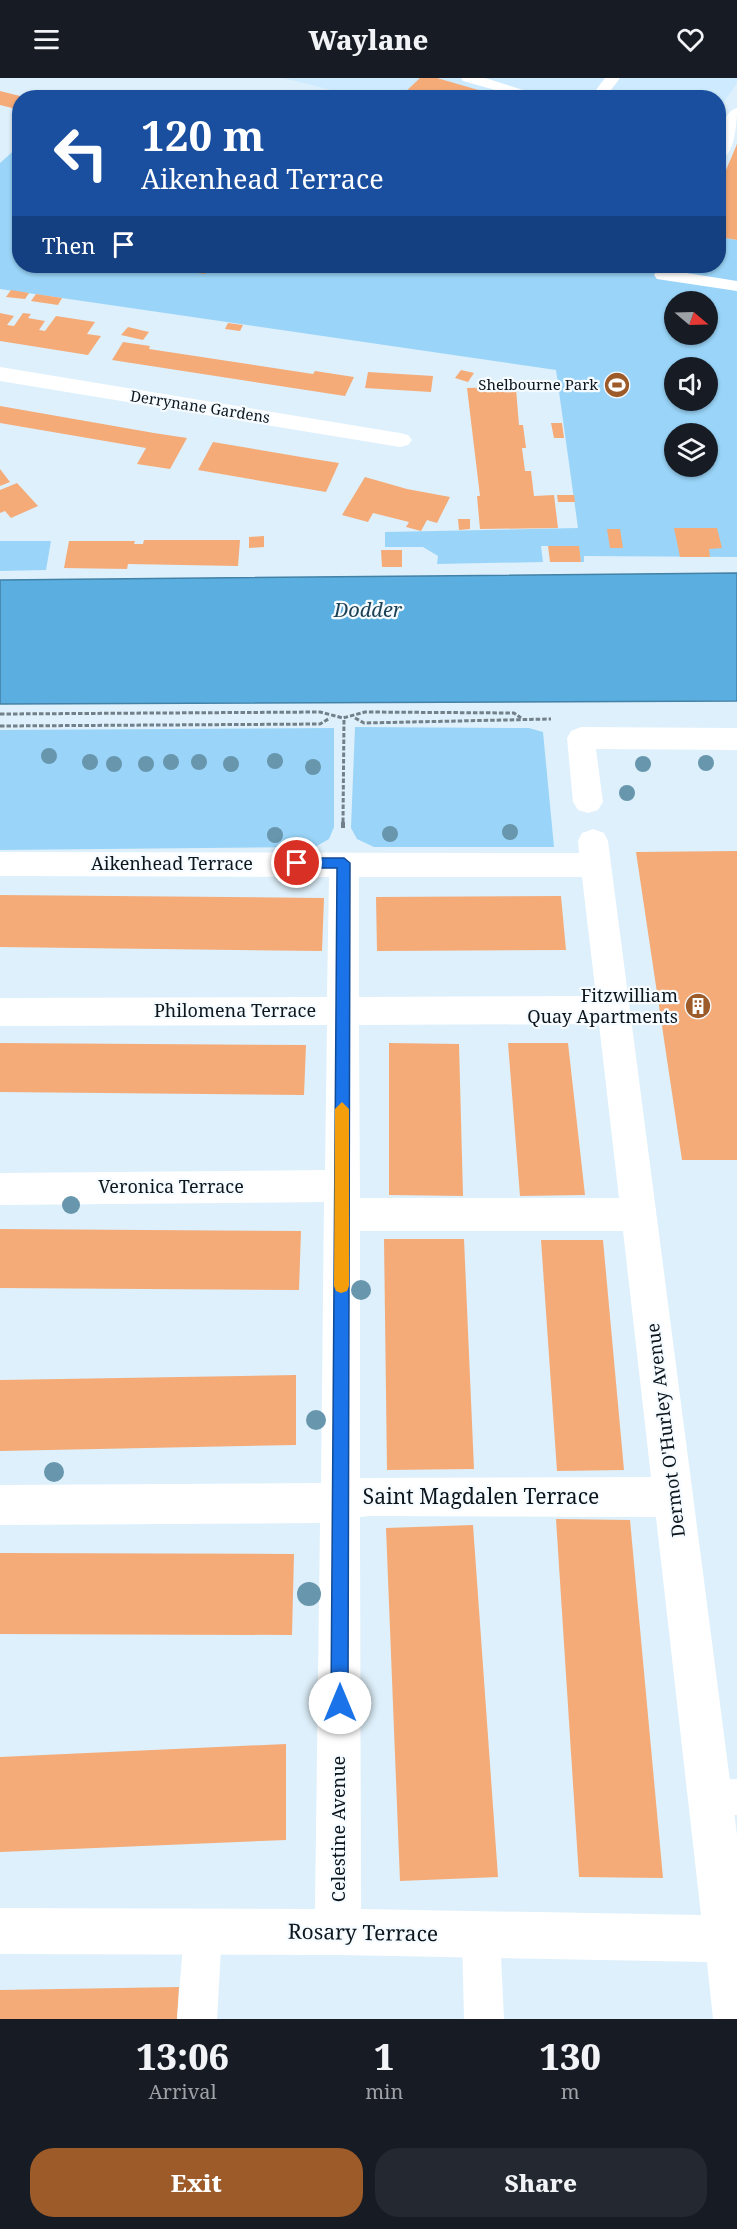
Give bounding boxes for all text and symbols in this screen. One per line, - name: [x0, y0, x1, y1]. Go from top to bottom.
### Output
- text: Waylane: [309, 21, 428, 58]
- icon: menu: [30, 23, 63, 56]
- icon: heart: [674, 23, 707, 56]
- text: 120 m: [141, 106, 265, 163]
- icon: left: [42, 114, 120, 192]
- text: Aikenhead Terrace: [141, 160, 384, 197]
- icon: arrive: [107, 228, 140, 261]
- text: Then: [42, 230, 95, 260]
- north arrow: [664, 291, 718, 345]
- map controls: [664, 291, 718, 477]
- button: sound: [664, 357, 718, 411]
- sports icon: Shelbourne Park: [602, 370, 632, 400]
- place label: Shelbourne Park: [478, 374, 598, 394]
- street label: Derrynane Gardens: [129, 385, 272, 427]
- button: layers: [664, 423, 718, 477]
- water label: Dodder: [333, 596, 403, 623]
- pin: [271, 837, 322, 888]
- icon: arrive: [280, 846, 313, 879]
- street label: Aikenhead Terrace: [91, 851, 253, 875]
- place label: Fitzwilliam Quay Apartments: [527, 983, 678, 1028]
- building icon: Fitzwilliam Quay Apartments: [683, 991, 713, 1021]
- street label: Philomena Terrace: [154, 998, 316, 1022]
- street label: Veronica Terrace: [98, 1174, 244, 1198]
- street label: Dermot O'Hurley Avenue: [640, 1322, 690, 1539]
- street label: Saint Magdalen Terrace: [363, 1482, 599, 1510]
- position arrow: [308, 1671, 372, 1735]
- street label: Celestine Avenue: [326, 1756, 350, 1902]
- street label: Rosary Terrace: [288, 1917, 438, 1947]
- text: 13:06: [136, 2032, 229, 2081]
- text: 1: [374, 2032, 395, 2081]
- text: 130: [540, 2032, 601, 2081]
- text: Arrival: [148, 2078, 217, 2105]
- text: min: [365, 2078, 403, 2105]
- text: m: [561, 2078, 580, 2105]
- button: Exit: [30, 2148, 363, 2217]
- button: Share: [375, 2148, 707, 2217]

